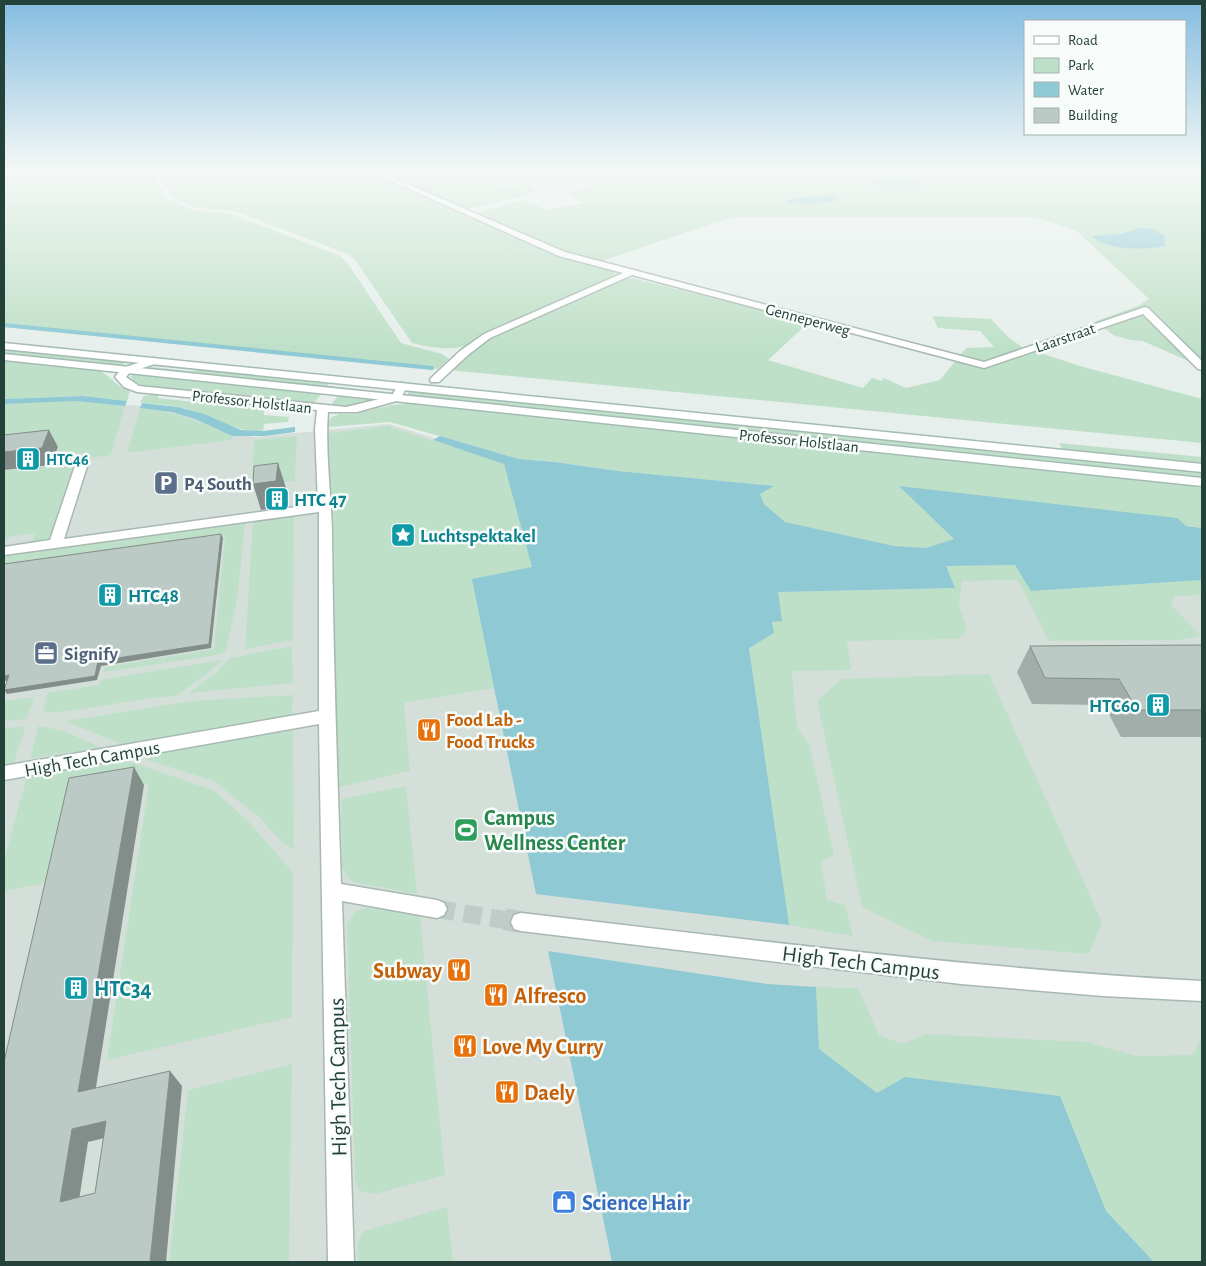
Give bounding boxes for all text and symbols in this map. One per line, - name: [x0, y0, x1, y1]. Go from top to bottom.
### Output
- legend: [1024, 20, 1186, 135]
- text: Road: [1068, 33, 1098, 48]
- text: Park: [1068, 58, 1094, 73]
- text: Water: [1068, 83, 1104, 98]
- text: Building: [1068, 108, 1118, 123]
- street label: Genneperweg: [764, 301, 852, 339]
- street label: Laarstraat: [1033, 320, 1097, 356]
- street label: Professor Holstlaan: [191, 388, 313, 416]
- street label: Professor Holstlaan: [738, 427, 860, 455]
- building icon: HTC46: [15, 446, 41, 472]
- place label: HTC46: [46, 452, 89, 468]
- parking icon: P4 South: [153, 470, 179, 496]
- place label: P4 South: [184, 475, 252, 494]
- building icon: HTC 47: [264, 486, 290, 512]
- place label: HTC 47: [294, 491, 347, 510]
- place icon: Luchtspektakel: [390, 522, 416, 548]
- place label: Luchtspektakel: [420, 527, 536, 546]
- building icon: HTC48: [97, 582, 123, 608]
- place label: HTC48: [128, 587, 179, 606]
- office icon: Signify: [33, 640, 59, 666]
- place label: Signify: [64, 645, 119, 664]
- building icon: HTC60: [1145, 692, 1171, 718]
- place label: HTC60: [1089, 697, 1140, 716]
- place label: Food Lab - Food Trucks: [446, 711, 535, 752]
- restaurant icon: Food Lab - Food Trucks: [416, 717, 442, 743]
- street label: High Tech Campus: [23, 738, 161, 781]
- place label: Campus Wellness Center: [484, 807, 626, 854]
- sports icon: Campus Wellness Center: [453, 817, 479, 843]
- street label: High Tech Campus: [781, 942, 941, 984]
- restaurant icon: Subway: [446, 957, 472, 983]
- place label: Subway: [373, 960, 442, 983]
- building icon: HTC34: [63, 975, 89, 1001]
- place label: HTC34: [94, 978, 151, 1000]
- restaurant icon: Alfresco: [483, 982, 509, 1008]
- place label: Alfresco: [514, 985, 586, 1007]
- street label: High Tech Campus: [326, 997, 350, 1157]
- restaurant icon: Love My Curry: [452, 1033, 478, 1059]
- place label: Love My Curry: [482, 1036, 603, 1059]
- restaurant icon: Daely: [494, 1079, 520, 1105]
- place label: Daely: [524, 1082, 575, 1105]
- shop icon: Science Hair: [551, 1189, 577, 1215]
- place label: Science Hair: [582, 1192, 690, 1214]

